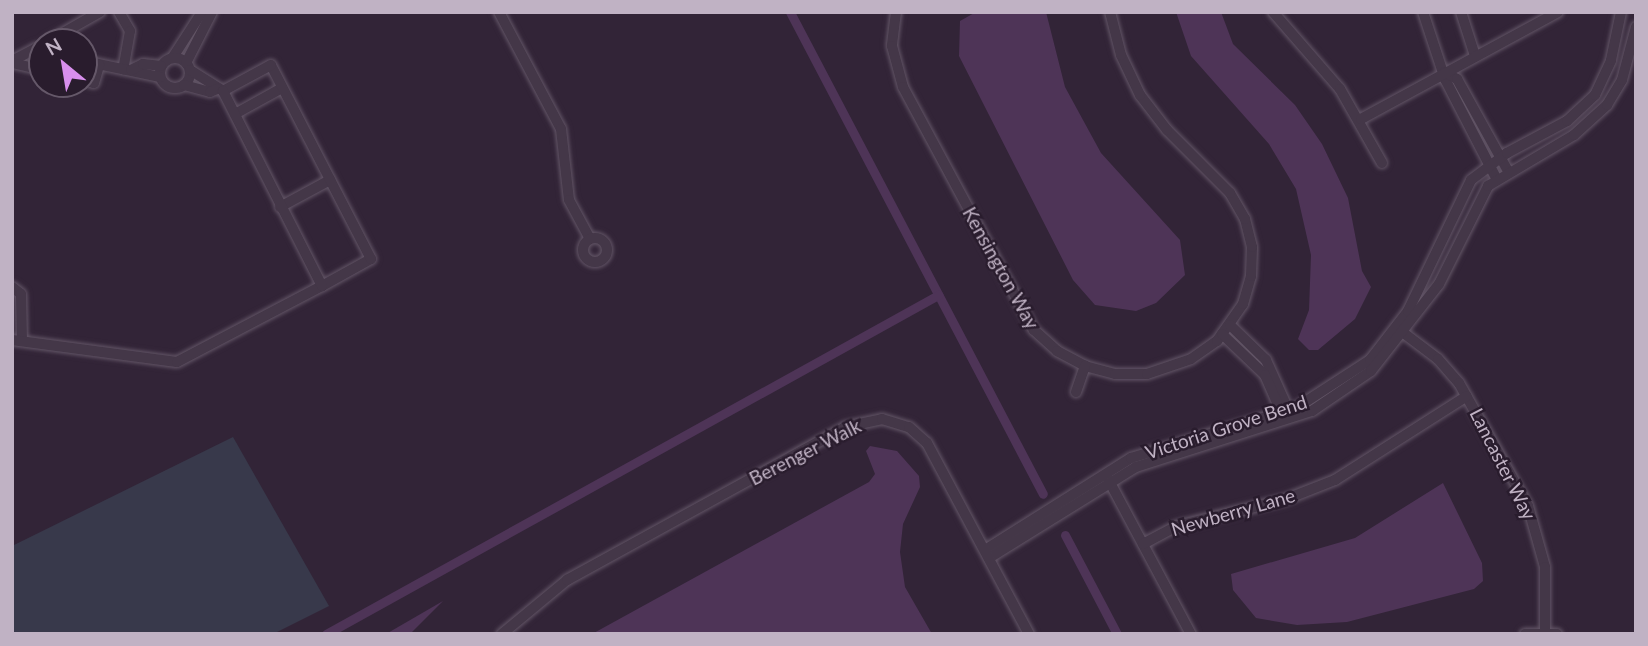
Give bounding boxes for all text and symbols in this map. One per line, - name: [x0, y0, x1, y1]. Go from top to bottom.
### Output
- north arrow: [28, 28, 98, 98]
- text: N: [41, 32, 65, 60]
- street label: Kensington Way: [958, 203, 1044, 333]
- street label: Victoria Grove Bend: [1142, 390, 1310, 464]
- street label: Lancaster Way: [1465, 404, 1541, 524]
- street label: Berenger Walk: [745, 414, 865, 490]
- street label: Newberry Lane: [1168, 483, 1298, 541]

